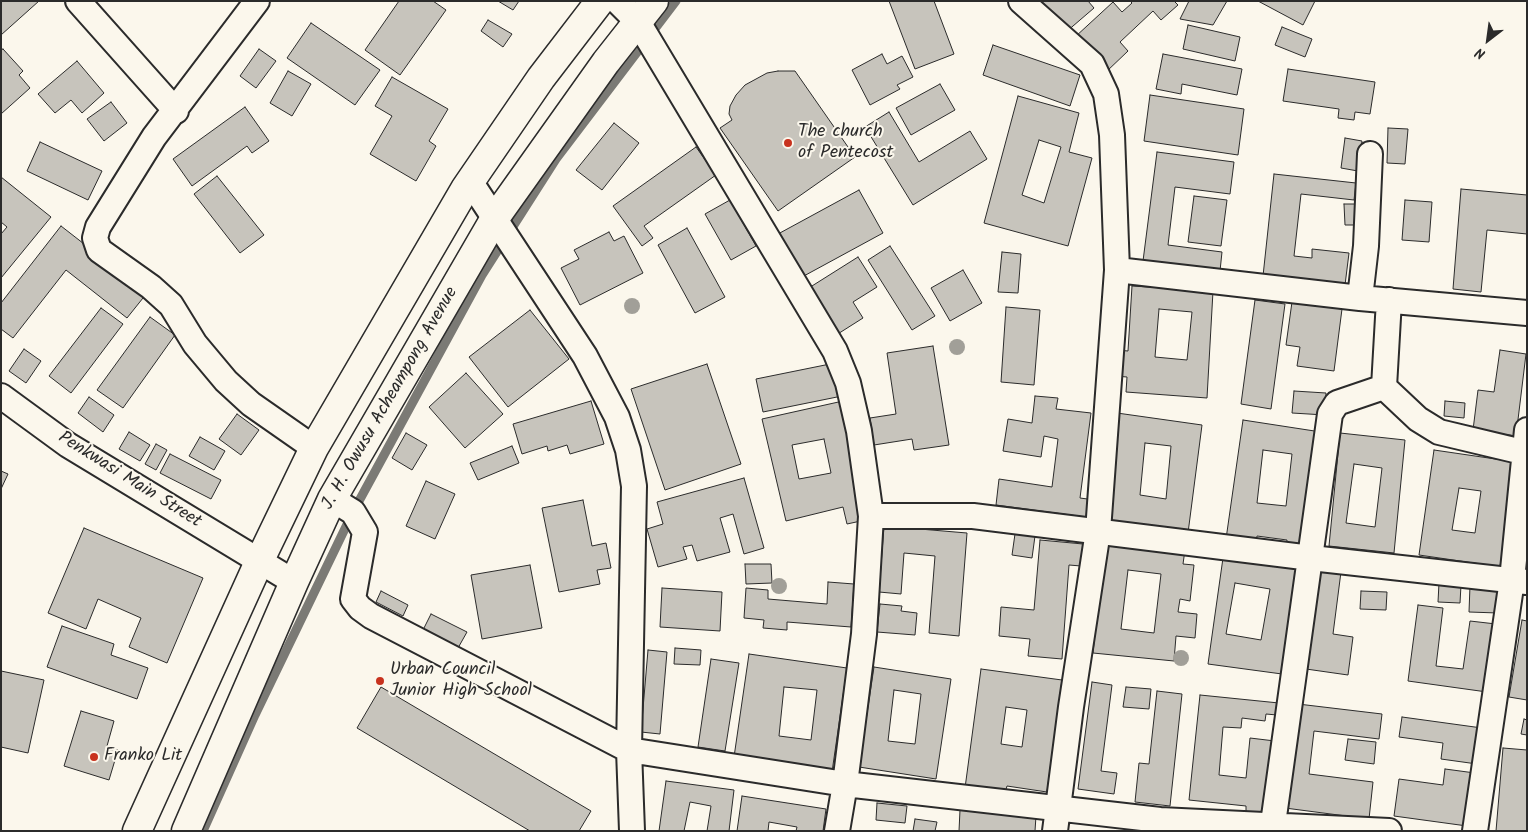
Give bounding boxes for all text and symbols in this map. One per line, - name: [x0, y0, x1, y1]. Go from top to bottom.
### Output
- north arrow: [1463, 15, 1513, 65]
- text: N: [1471, 41, 1490, 65]
- place label: The church of Pentecost: [798, 122, 893, 164]
- marker: The church of Pentecost: [782, 137, 794, 149]
- street label: J. H. Owusu Acheampong Avenue: [318, 284, 464, 514]
- street label: Penkwasi Main Street: [53, 428, 205, 534]
- place label: Urban Council Junior High School: [390, 660, 532, 702]
- marker: Urban Council Junior High School: [374, 675, 386, 687]
- place label: Franko Lit: [104, 746, 182, 768]
- marker: Franko Lit: [88, 751, 100, 763]

